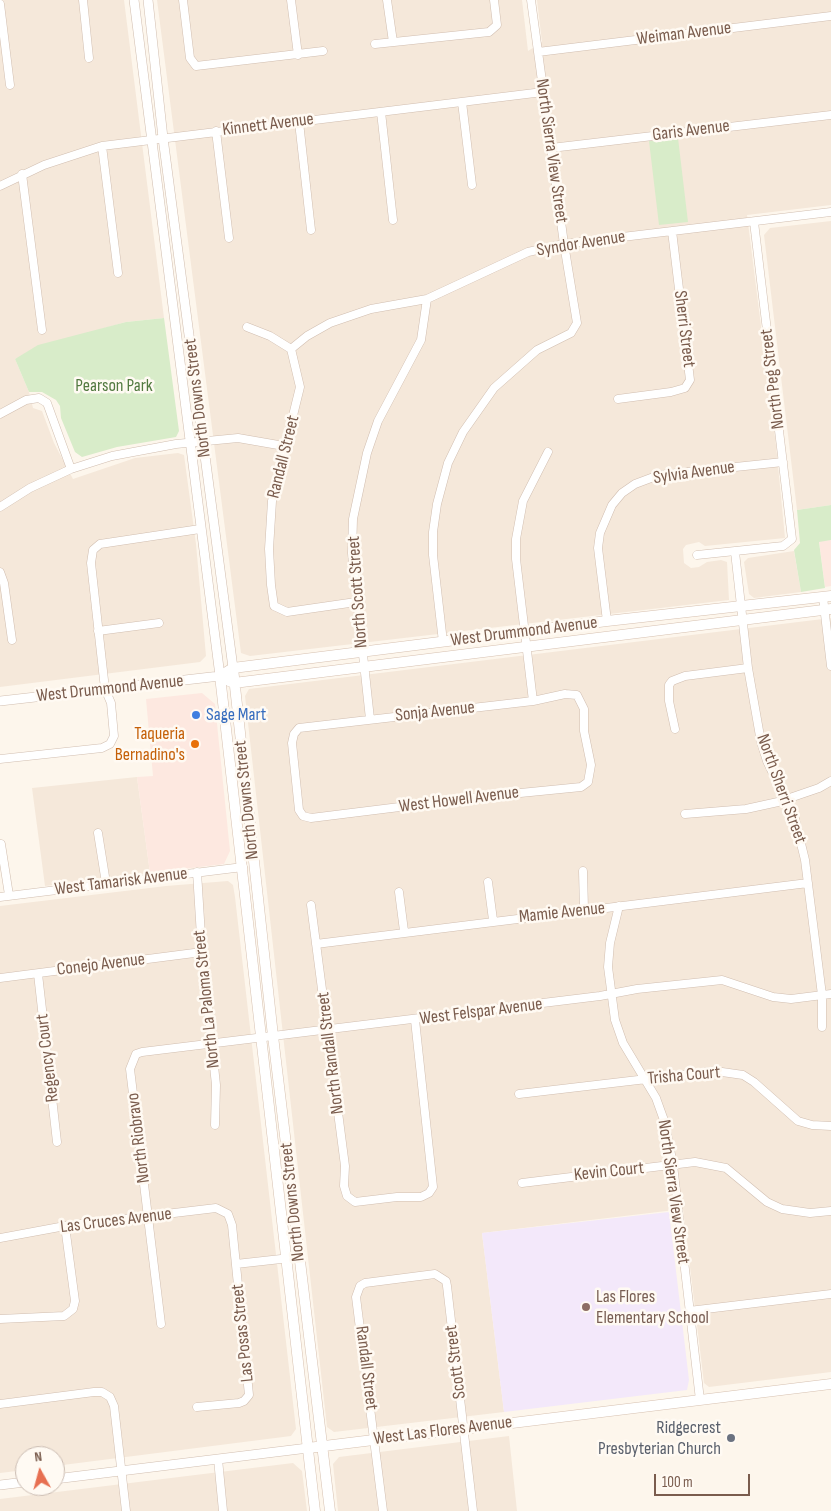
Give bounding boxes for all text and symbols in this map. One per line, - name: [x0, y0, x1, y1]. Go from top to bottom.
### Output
- street label: Weiman Avenue: [636, 17, 732, 51]
- street label: North Sierra View Street: [530, 77, 572, 225]
- street label: Kinnett Avenue: [221, 109, 315, 141]
- street label: Garis Avenue: [651, 116, 731, 146]
- street label: Syndor Avenue: [535, 226, 627, 262]
- street label: Sherri Street: [669, 289, 699, 369]
- street label: North Peg Street: [756, 328, 790, 430]
- street label: North Downs Street: [180, 337, 216, 459]
- park label: Pearson Park: [75, 375, 153, 397]
- street label: Randall Street: [263, 413, 305, 501]
- street label: Sylvia Avenue: [652, 457, 736, 489]
- street label: North Scott Street: [343, 535, 373, 649]
- street label: West Drummond Avenue: [449, 612, 599, 652]
- street label: West Drummond Avenue: [35, 671, 185, 707]
- street label: Sonja Avenue: [394, 697, 476, 727]
- place label: Sage Mart: [206, 704, 266, 726]
- marker: Sage Mart: [190, 709, 202, 721]
- place label: Taqueria Bernadino's: [115, 723, 185, 766]
- street label: North Sherri Street: [751, 731, 811, 847]
- marker: Taqueria Bernadino's: [189, 738, 201, 750]
- street label: North Downs Street: [230, 739, 264, 861]
- street label: West Howell Avenue: [398, 782, 520, 818]
- street label: West Tamarisk Avenue: [53, 863, 189, 901]
- street label: Mamie Avenue: [518, 898, 606, 928]
- street label: North La Paloma Street: [189, 929, 225, 1069]
- street label: Conejo Avenue: [56, 949, 146, 981]
- street label: North Randall Street: [313, 991, 349, 1115]
- street label: West Felspar Avenue: [418, 994, 544, 1030]
- street label: Regency Court: [32, 1013, 64, 1103]
- street label: Trisha Court: [647, 1062, 721, 1090]
- street label: North Riobravo: [123, 1092, 155, 1184]
- street label: North Sierra View Street: [652, 1118, 694, 1266]
- street label: North Downs Street: [276, 1141, 310, 1263]
- street label: Kevin Court: [573, 1158, 645, 1186]
- street label: Las Cruces Avenue: [59, 1203, 173, 1239]
- street label: Las Posas Street: [227, 1283, 259, 1383]
- place label: Las Flores Elementary School: [596, 1286, 709, 1328]
- marker: Las Flores Elementary School: [580, 1301, 592, 1313]
- street label: Scott Street: [441, 1324, 471, 1400]
- street label: Randall Street: [350, 1325, 382, 1411]
- street label: West Las Flores Avenue: [372, 1412, 514, 1450]
- place label: Ridgecrest Presbyterian Church: [598, 1417, 721, 1460]
- marker: Ridgecrest Presbyterian Church: [725, 1432, 737, 1444]
- north arrow: [15, 1446, 65, 1496]
- text: N: [33, 1448, 43, 1466]
- scale bar: [656, 1464, 752, 1496]
- text: 100 m: [662, 1473, 693, 1492]

